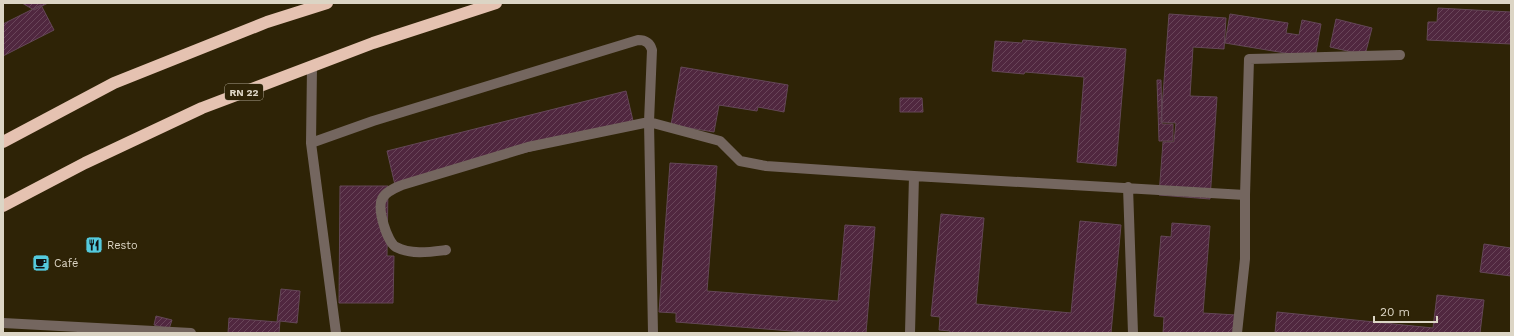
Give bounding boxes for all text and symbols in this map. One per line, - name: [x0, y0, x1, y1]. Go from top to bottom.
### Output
- road number: RN 22: [225, 84, 263, 100]
- restaurant icon: Resto: [84, 235, 104, 255]
- place label: Resto: [107, 239, 137, 252]
- cafe icon: Café: [31, 253, 51, 273]
- place label: Café: [54, 257, 78, 270]
- scale bar: [1374, 298, 1437, 324]
- text: 20 m: [1380, 305, 1410, 319]

